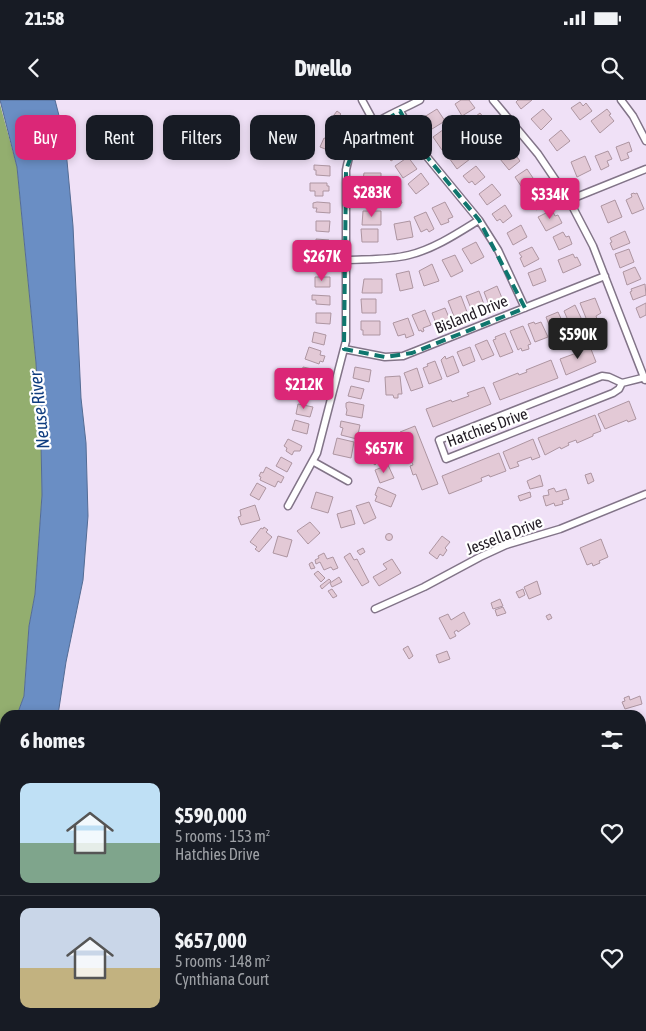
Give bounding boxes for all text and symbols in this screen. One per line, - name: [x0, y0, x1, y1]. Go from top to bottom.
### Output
- text: 21:58: [25, 7, 64, 29]
- icon: back: [20, 54, 48, 82]
- icon: search: [598, 54, 626, 82]
- text: Dwello: [294, 55, 352, 81]
- chip: Buy: [15, 115, 76, 160]
- chip: Rent: [86, 115, 153, 160]
- chip: Filters: [163, 115, 240, 160]
- chip: New: [250, 115, 315, 160]
- chip: Apartment: [325, 115, 432, 160]
- chip: House: [442, 115, 520, 160]
- pin: $283K: [337, 176, 407, 218]
- pin: $334K: [515, 178, 585, 220]
- text: $283K: [353, 183, 391, 201]
- text: $334K: [531, 185, 569, 203]
- pin: $267K: [287, 240, 357, 282]
- text: $267K: [303, 247, 341, 265]
- street label: Bisland Drive: [432, 291, 510, 337]
- pin: $590K: [543, 318, 613, 360]
- text: $590K: [559, 325, 597, 343]
- pin: $212K: [269, 368, 339, 410]
- water label: Neuse River: [24, 369, 54, 450]
- text: $212K: [285, 375, 323, 393]
- street label: Hatchies Drive: [444, 404, 530, 450]
- pin: $657K: [349, 432, 419, 474]
- text: $657K: [365, 439, 403, 457]
- street label: Jessella Drive: [463, 512, 545, 558]
- icon: filters: [598, 726, 626, 754]
- text: 6 homes: [20, 728, 85, 752]
- icon: home: [60, 803, 120, 863]
- text: $590,000: [175, 803, 247, 827]
- icon: heart: [598, 819, 626, 847]
- text: 5 rooms · 153 m²: [175, 827, 270, 845]
- text: Hatchies Drive: [175, 845, 260, 863]
- icon: home: [60, 928, 120, 988]
- text: $657,000: [175, 928, 247, 952]
- icon: heart: [598, 944, 626, 972]
- text: 5 rooms · 148 m²: [175, 952, 270, 970]
- text: Cynthiana Court: [175, 970, 269, 988]

